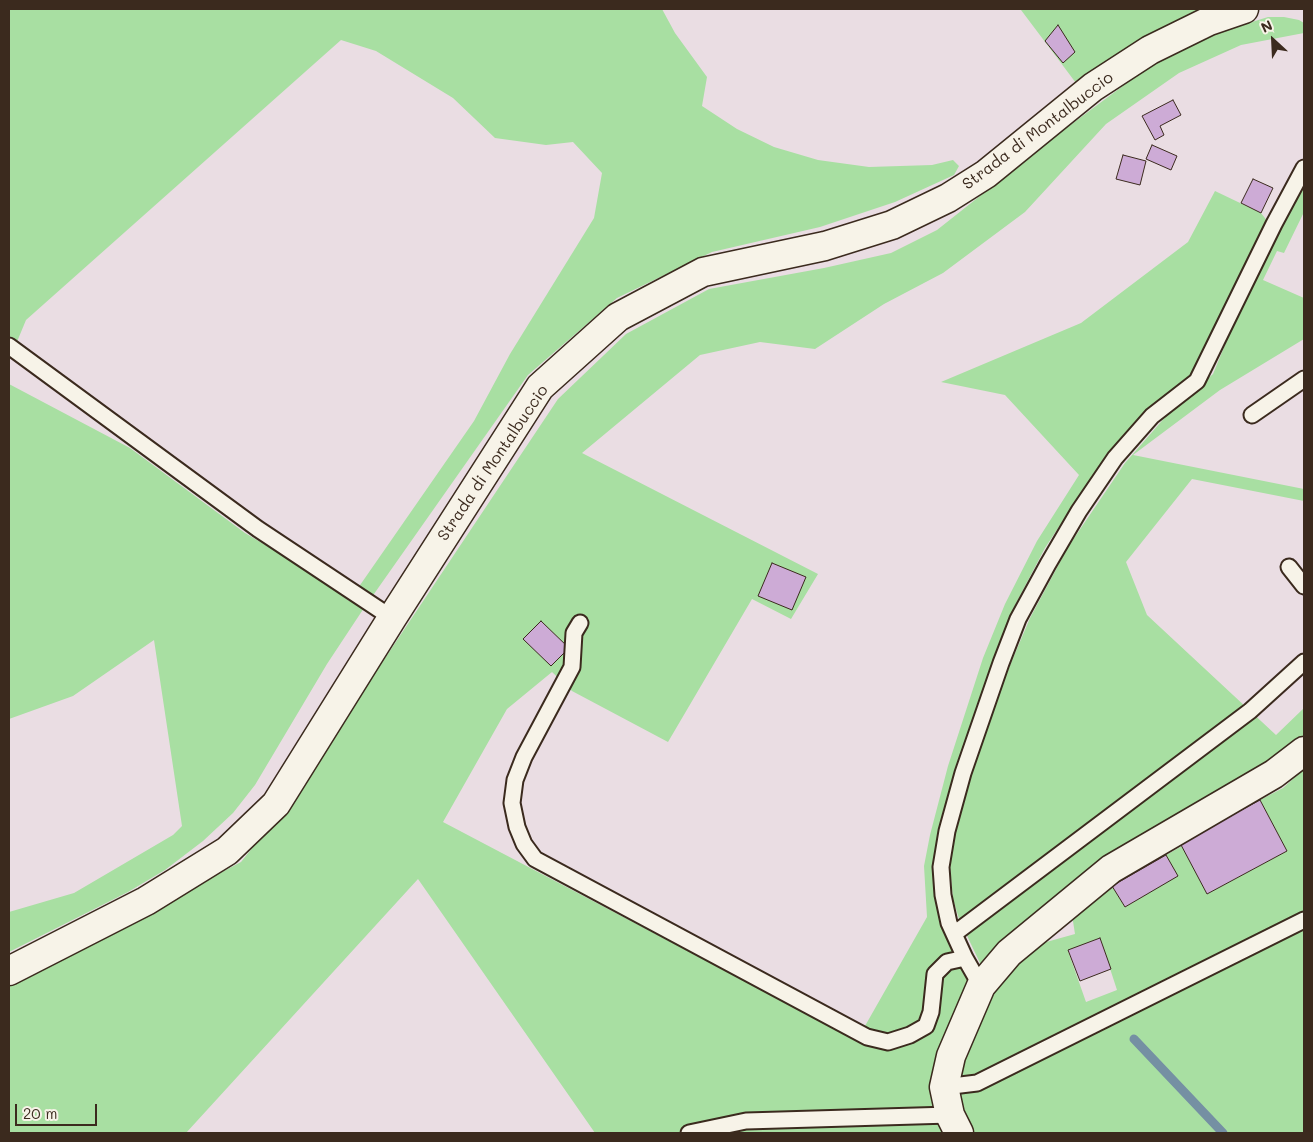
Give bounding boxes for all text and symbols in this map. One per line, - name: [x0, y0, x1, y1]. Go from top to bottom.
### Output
- north arrow: [1248, 15, 1298, 65]
- text: N: [1258, 15, 1275, 37]
- street label: Strada di Montalbuccio: [959, 68, 1117, 194]
- street label: Strada di Montalbuccio: [434, 381, 552, 545]
- scale bar: [18, 1094, 100, 1126]
- text: 20 m: [23, 1103, 57, 1123]

